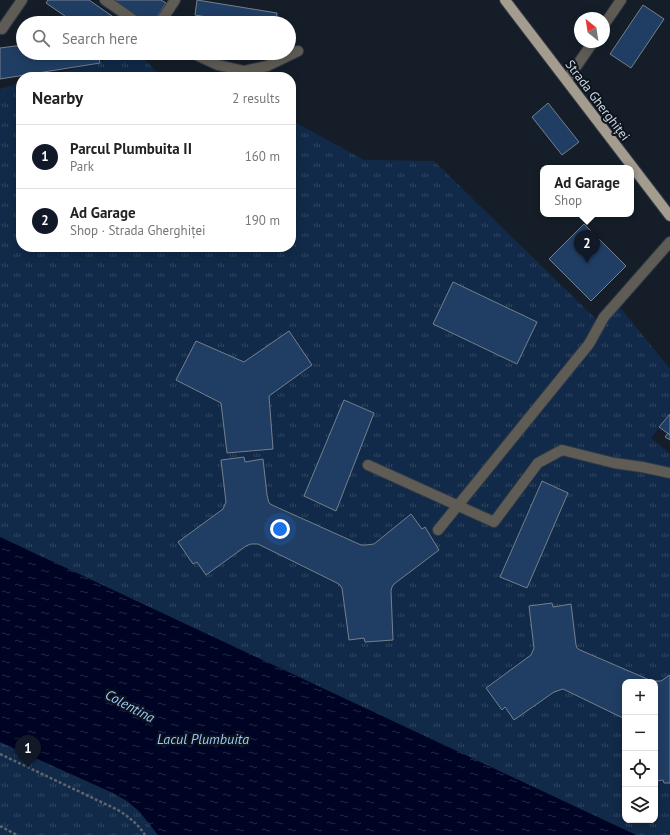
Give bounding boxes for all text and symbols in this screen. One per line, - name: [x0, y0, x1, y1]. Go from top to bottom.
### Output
- north arrow: [574, 12, 610, 48]
- search box: [16, 16, 296, 60]
- icon: search: [30, 27, 52, 49]
- text: Search here: [62, 29, 138, 48]
- street label: Strada Gherghiței: [562, 56, 634, 144]
- text: Nearby: [32, 87, 83, 109]
- text: 2 results: [232, 90, 280, 107]
- text: Parcul Plumbuita II: [70, 139, 192, 158]
- text: 1: [41, 148, 49, 165]
- text: 160 m: [245, 148, 280, 165]
- text: Park: [70, 158, 94, 175]
- popup: [540, 165, 634, 217]
- text: Ad Garage: [554, 173, 620, 192]
- text: Shop: [554, 192, 582, 209]
- text: Ad Garage: [70, 203, 136, 222]
- text: 2: [41, 212, 49, 229]
- text: 190 m: [245, 212, 280, 229]
- text: Shop · Strada Gherghiței: [70, 222, 206, 239]
- pin: 2: [574, 230, 600, 263]
- your location: [270, 519, 290, 539]
- map controls: [622, 679, 658, 823]
- button: +: [622, 679, 658, 715]
- water label: Colentina: [102, 685, 158, 727]
- button: −: [622, 715, 658, 751]
- water label: Lacul Plumbuita: [157, 730, 249, 748]
- pin: 1: [15, 735, 41, 768]
- button: locate: [622, 751, 658, 787]
- button: layers: [622, 787, 658, 823]

